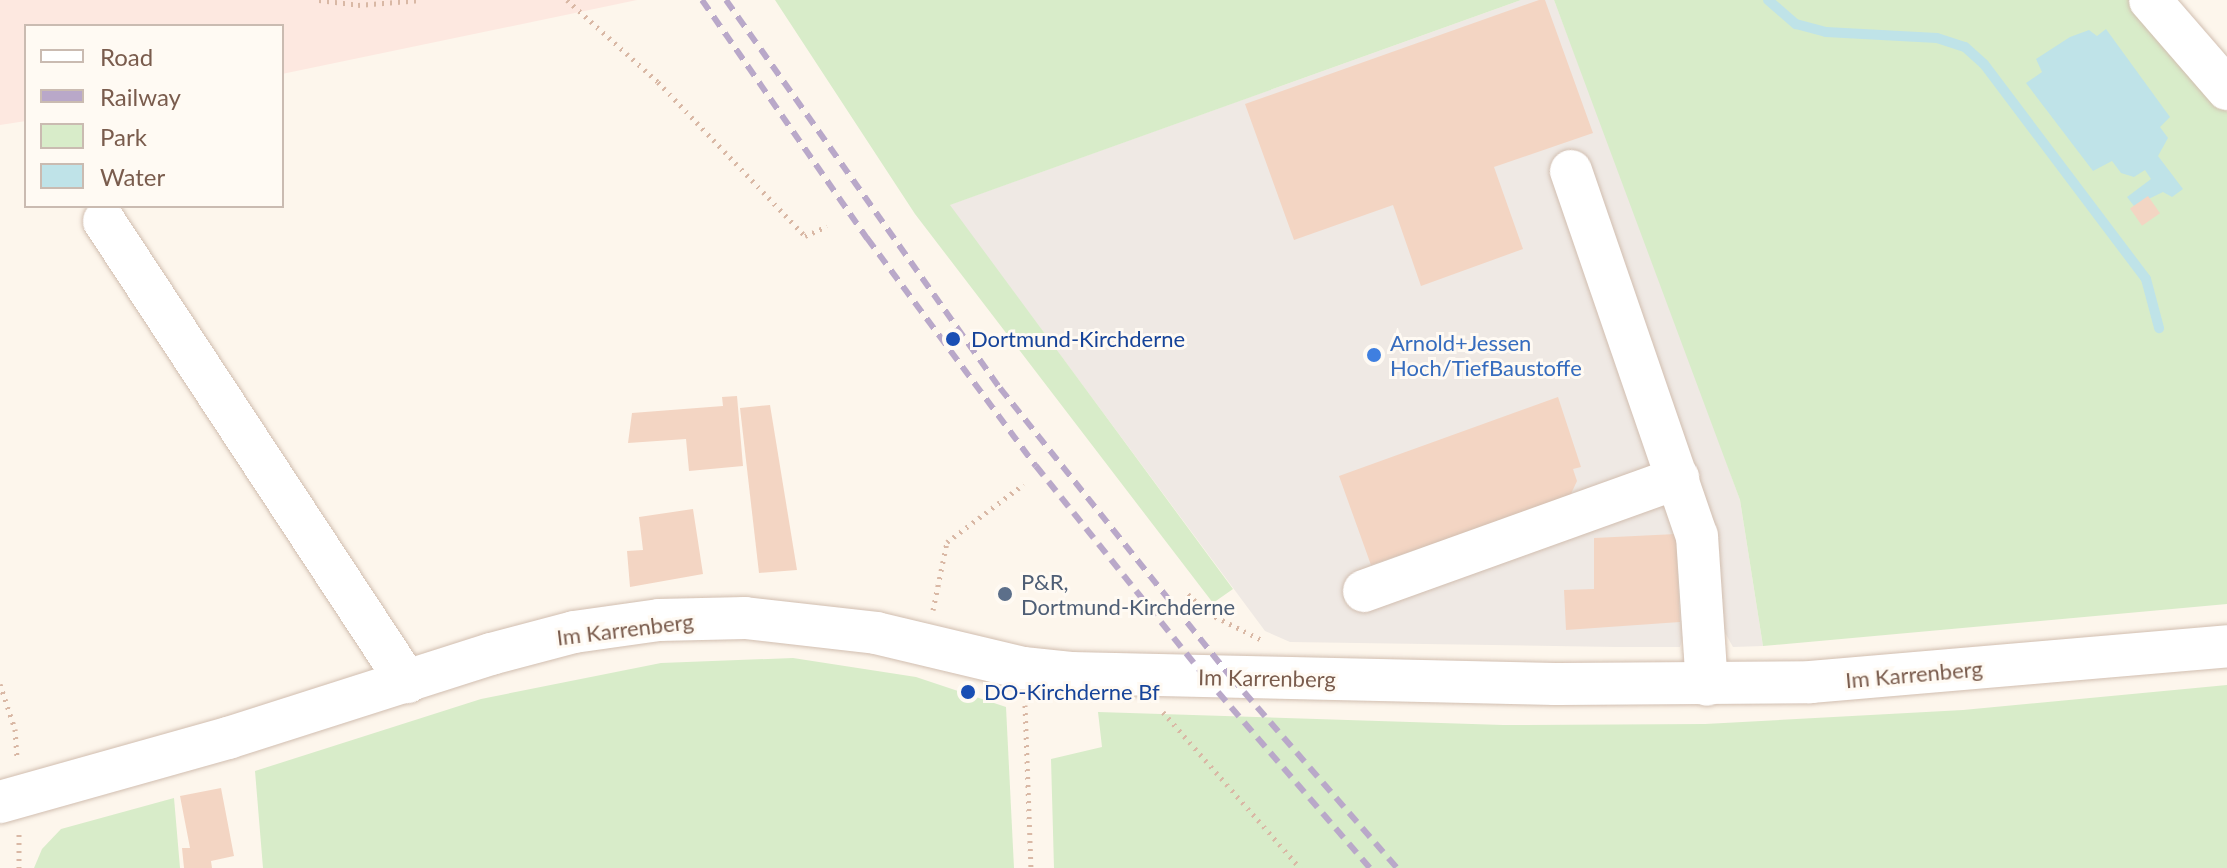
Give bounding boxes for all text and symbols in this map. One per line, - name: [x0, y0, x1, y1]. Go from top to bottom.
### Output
- legend: [24, 24, 284, 208]
- text: Road: [100, 42, 153, 71]
- text: Railway: [100, 82, 181, 111]
- text: Park: [100, 122, 147, 151]
- text: Water: [100, 162, 165, 191]
- place label: Dortmund-Kirchderne: [971, 326, 1185, 352]
- marker: Dortmund-Kirchderne: [942, 328, 964, 350]
- place label: Arnold+Jessen Hoch/TiefBaustoffe: [1390, 329, 1582, 380]
- marker: Arnold+Jessen Hoch/TiefBaustoffe: [1365, 346, 1383, 364]
- place label: P&R, Dortmund-Kirchderne: [1021, 568, 1235, 620]
- marker: P&R, Dortmund-Kirchderne: [996, 585, 1014, 603]
- street label: Im Karrenberg: [555, 608, 695, 650]
- street label: Im Karrenberg: [1844, 655, 1984, 693]
- street label: Im Karrenberg: [1198, 664, 1336, 692]
- place label: DO-Kirchderne Bf: [984, 679, 1160, 705]
- marker: DO-Kirchderne Bf: [959, 683, 977, 701]

